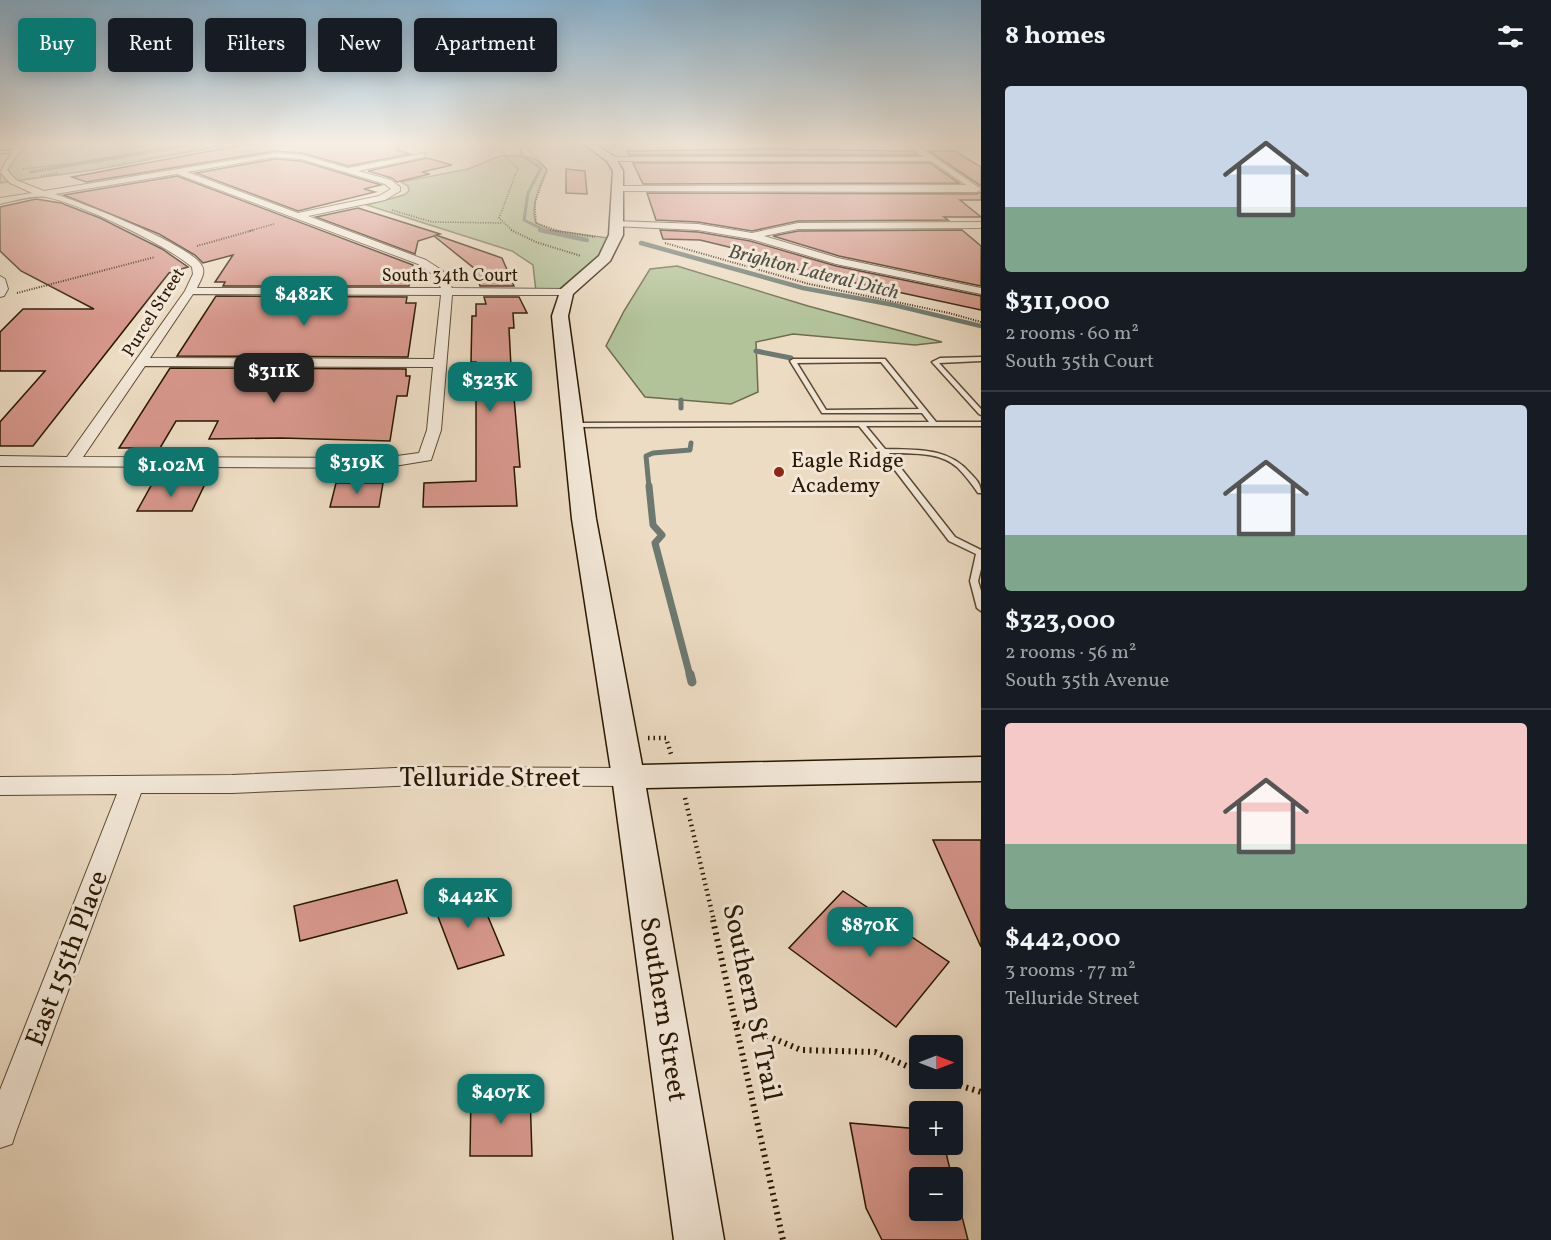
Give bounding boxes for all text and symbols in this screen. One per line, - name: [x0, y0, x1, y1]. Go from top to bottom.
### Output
- chip: Buy: [18, 18, 96, 72]
- chip: Rent: [108, 18, 193, 72]
- chip: Filters: [205, 18, 306, 72]
- chip: New: [318, 18, 402, 72]
- chip: Apartment: [414, 18, 557, 72]
- text: 8 homes: [1005, 18, 1106, 54]
- icon: filters: [1494, 20, 1527, 53]
- icon: home: [1212, 125, 1320, 233]
- water label: Brighton Lateral Ditch: [725, 238, 902, 308]
- street label: Purcel Street: [117, 263, 192, 362]
- street label: South 34th Court: [382, 264, 518, 289]
- pin: $482K: [262, 276, 346, 327]
- text: $482K: [275, 281, 333, 309]
- text: $311,000: [1005, 284, 1110, 320]
- text: 2 rooms · 60 m²: [1005, 320, 1139, 348]
- text: South 35th Court: [1005, 348, 1154, 376]
- pin: $311K: [232, 353, 316, 404]
- text: $311K: [248, 358, 300, 386]
- pin: $323K: [448, 362, 532, 413]
- text: $323K: [462, 367, 518, 395]
- pin: $319K: [315, 444, 399, 495]
- icon: home: [1212, 444, 1320, 552]
- place label: Eagle Ridge Academy: [791, 446, 904, 502]
- pin: $1.02M: [122, 447, 220, 498]
- text: $319K: [330, 449, 384, 477]
- text: $1.02M: [138, 452, 204, 480]
- marker: Eagle Ridge Academy: [772, 465, 786, 479]
- text: $323,000: [1005, 603, 1115, 639]
- text: 2 rooms · 56 m²: [1005, 639, 1136, 667]
- text: South 35th Avenue: [1005, 667, 1169, 695]
- street label: Telluride Street: [399, 760, 581, 798]
- icon: home: [1212, 762, 1320, 870]
- street label: East 155th Place: [17, 865, 119, 1052]
- pin: $442K: [426, 878, 510, 929]
- text: $442K: [438, 883, 498, 911]
- street label: Southern St Trail: [712, 900, 790, 1104]
- pin: $870K: [828, 907, 912, 958]
- text: $870K: [841, 912, 899, 940]
- street label: Southern Street: [629, 914, 695, 1104]
- text: $442,000: [1005, 921, 1121, 957]
- text: 3 rooms · 77 m²: [1005, 957, 1136, 985]
- text: Telluride Street: [1005, 985, 1140, 1013]
- north arrow: [909, 1035, 963, 1089]
- map controls: [909, 1035, 963, 1221]
- pin: $407K: [459, 1074, 543, 1125]
- text: $407K: [471, 1079, 531, 1107]
- button: +: [909, 1101, 963, 1155]
- button: −: [909, 1167, 963, 1221]

